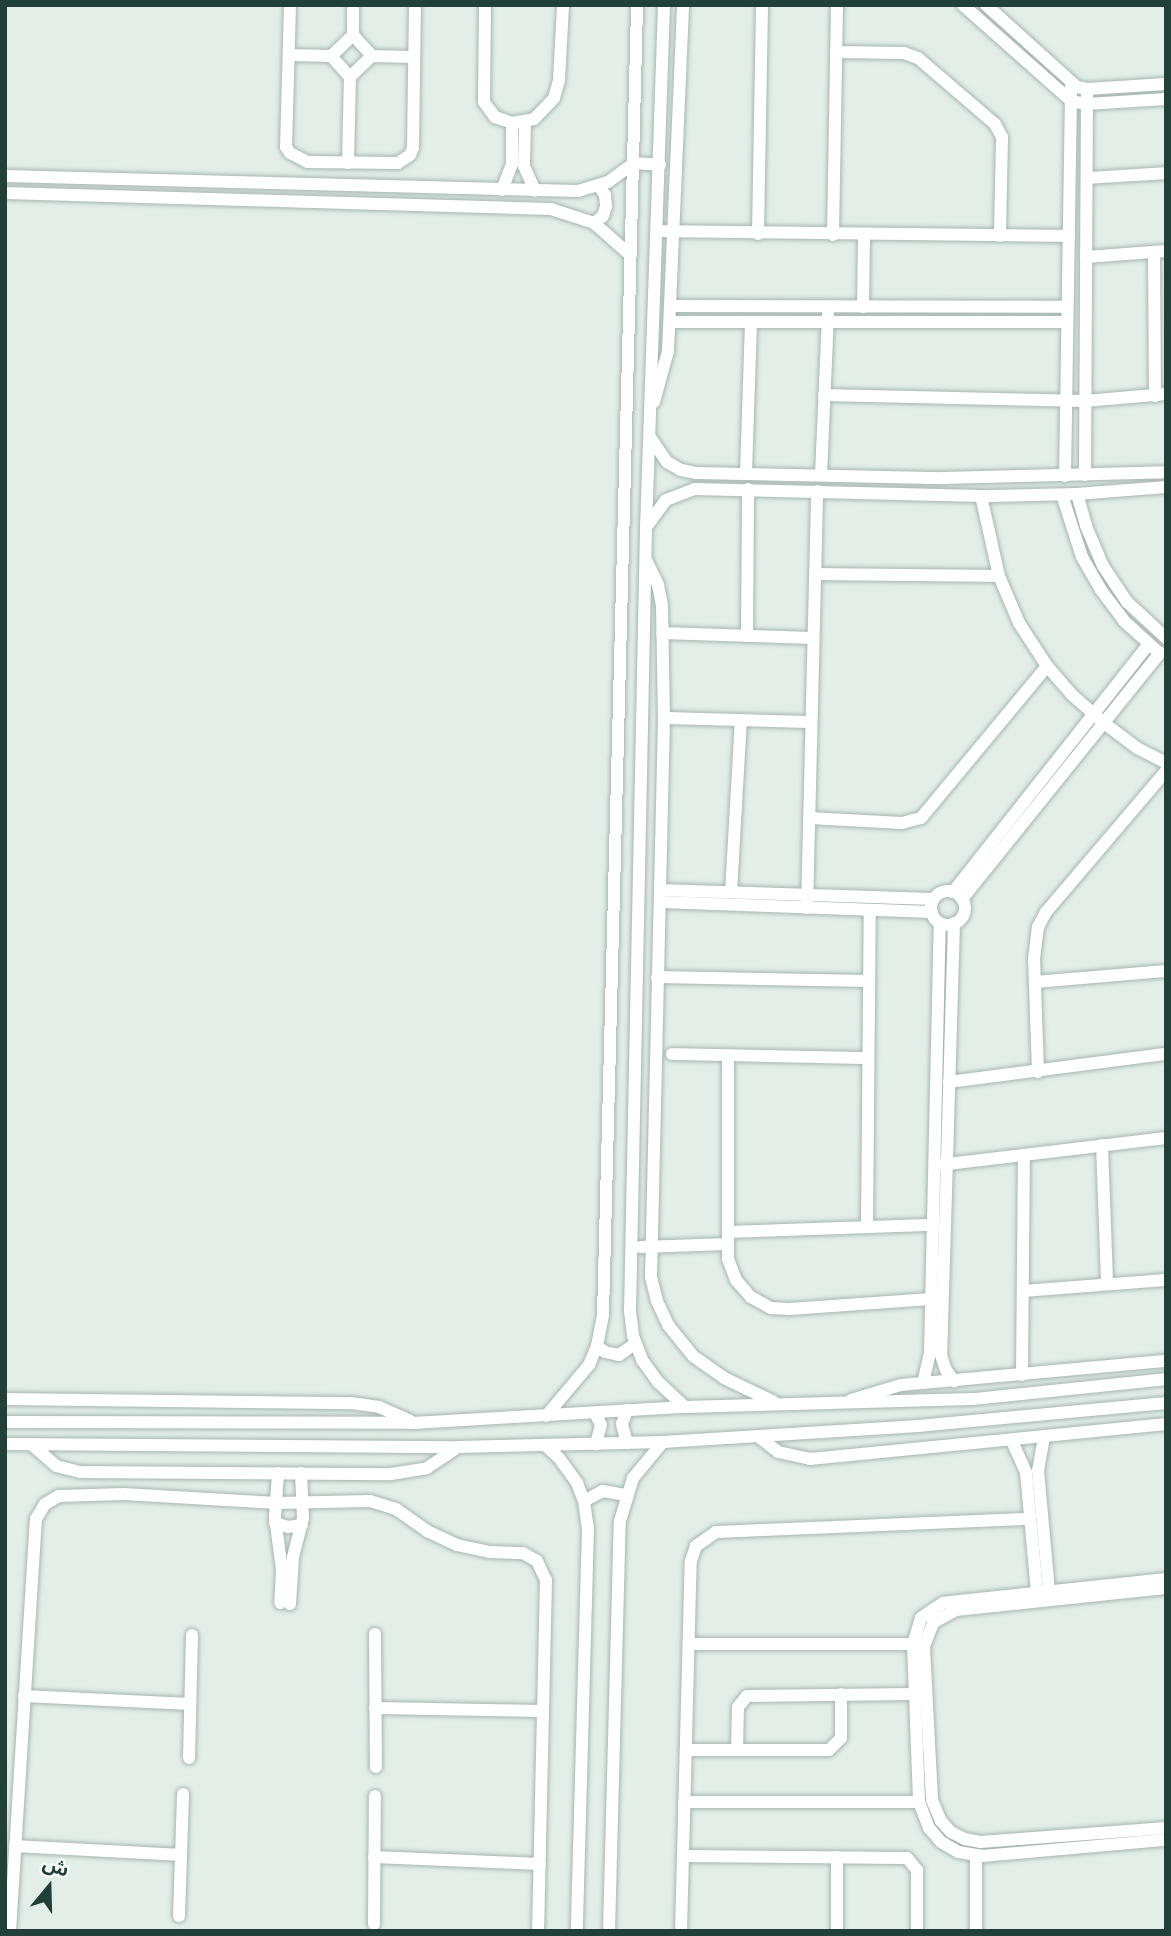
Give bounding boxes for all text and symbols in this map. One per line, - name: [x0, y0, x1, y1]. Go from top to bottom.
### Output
- text: ش: [40, 1851, 72, 1883]
- north arrow: [14, 1852, 84, 1922]

